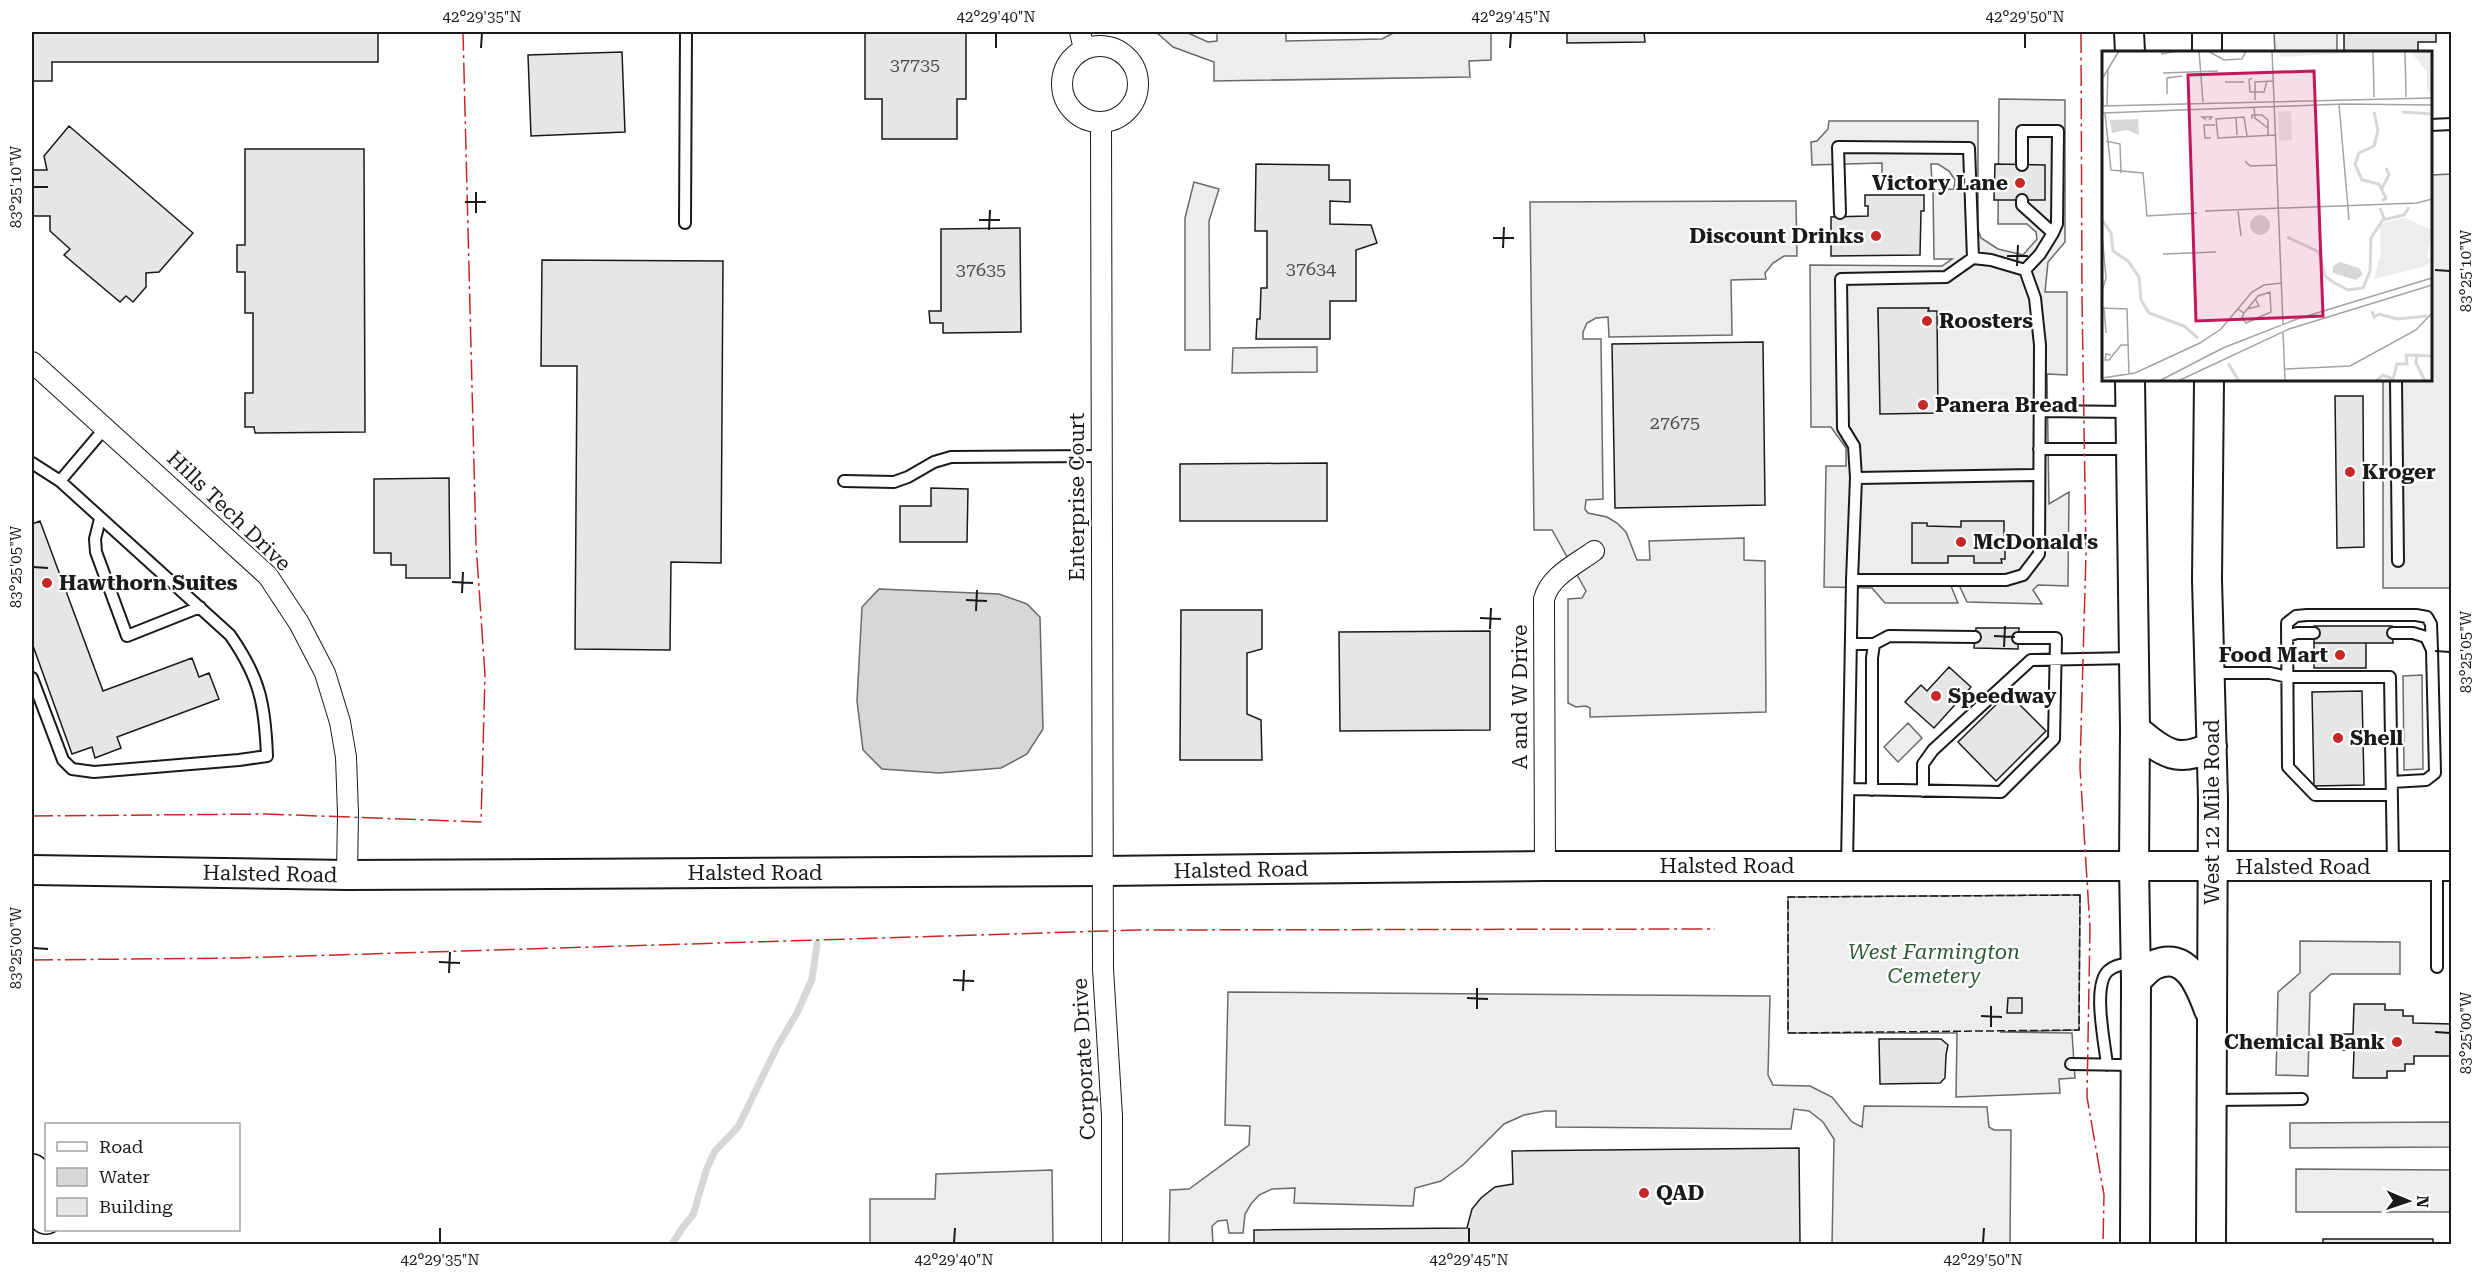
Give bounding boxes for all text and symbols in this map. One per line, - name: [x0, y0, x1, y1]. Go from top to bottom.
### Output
- text: 42°29'35"N: [442, 8, 522, 26]
- text: 42°29'40"N: [956, 8, 1036, 26]
- text: 42°29'45"N: [1471, 8, 1551, 26]
- text: 42°29'50"N: [1985, 8, 2065, 26]
- inset map: [2102, 51, 2432, 381]
- house number: 37735: [890, 54, 940, 75]
- text: 83°25'10"W: [7, 145, 25, 228]
- place label: Victory Lane: [1872, 171, 2008, 195]
- marker: Victory Lane: [2013, 176, 2027, 190]
- place label: Discount Drinks: [1689, 224, 1864, 248]
- marker: Discount Drinks: [1869, 229, 1883, 243]
- text: 83°25'10"W: [2457, 229, 2475, 312]
- house number: 37634: [1286, 258, 1336, 279]
- house number: 37635: [956, 259, 1006, 280]
- place label: Roosters: [1939, 309, 2033, 333]
- marker: Roosters: [1920, 314, 1934, 328]
- place label: Panera Bread: [1935, 393, 2078, 417]
- marker: Panera Bread: [1916, 398, 1930, 412]
- house number: 27675: [1650, 412, 1700, 433]
- street label: Enterprise Court: [1065, 413, 1089, 581]
- street label: Hills Tech Drive: [162, 446, 296, 576]
- place label: Kroger: [2362, 460, 2436, 484]
- marker: Kroger: [2343, 465, 2357, 479]
- text: 83°25'05"W: [7, 525, 25, 608]
- place label: McDonald's: [1973, 530, 2098, 554]
- marker: McDonald's: [1954, 535, 1968, 549]
- place label: Hawthorn Suites: [59, 571, 238, 595]
- marker: Hawthorn Suites: [40, 576, 54, 590]
- text: 83°25'05"W: [2457, 610, 2475, 693]
- street label: A and W Drive: [1508, 624, 1532, 770]
- place label: Food Mart: [2219, 643, 2328, 667]
- marker: Food Mart: [2333, 648, 2347, 662]
- place label: Speedway: [1948, 684, 2057, 708]
- marker: Speedway: [1929, 689, 1943, 703]
- street label: West 12 Mile Road: [2200, 719, 2224, 905]
- place label: Shell: [2350, 726, 2403, 750]
- marker: Shell: [2331, 731, 2345, 745]
- street label: Halsted Road: [1660, 854, 1795, 878]
- street label: Halsted Road: [2236, 855, 2371, 879]
- street label: Halsted Road: [1173, 857, 1309, 883]
- street label: Halsted Road: [202, 861, 338, 887]
- street label: Halsted Road: [688, 861, 823, 885]
- text: 83°25'00"W: [7, 906, 25, 989]
- park label: West Farmington Cemetery: [1848, 940, 2020, 988]
- street label: Corporate Drive: [1068, 977, 1100, 1141]
- text: 83°25'00"W: [2457, 991, 2475, 1074]
- place label: Chemical Bank: [2224, 1030, 2385, 1054]
- marker: Chemical Bank: [2390, 1035, 2404, 1049]
- legend: [45, 1123, 240, 1231]
- text: Road: [99, 1136, 144, 1157]
- text: Water: [99, 1166, 150, 1187]
- north arrow: [2378, 1171, 2438, 1231]
- place label: QAD: [1656, 1181, 1705, 1205]
- marker: QAD: [1637, 1186, 1651, 1200]
- text: N: [2413, 1195, 2432, 1208]
- text: Building: [99, 1196, 173, 1217]
- text: 42°29'35"N: [400, 1251, 480, 1269]
- text: 42°29'40"N: [914, 1251, 994, 1269]
- text: 42°29'45"N: [1429, 1251, 1509, 1269]
- text: 42°29'50"N: [1943, 1251, 2023, 1269]

